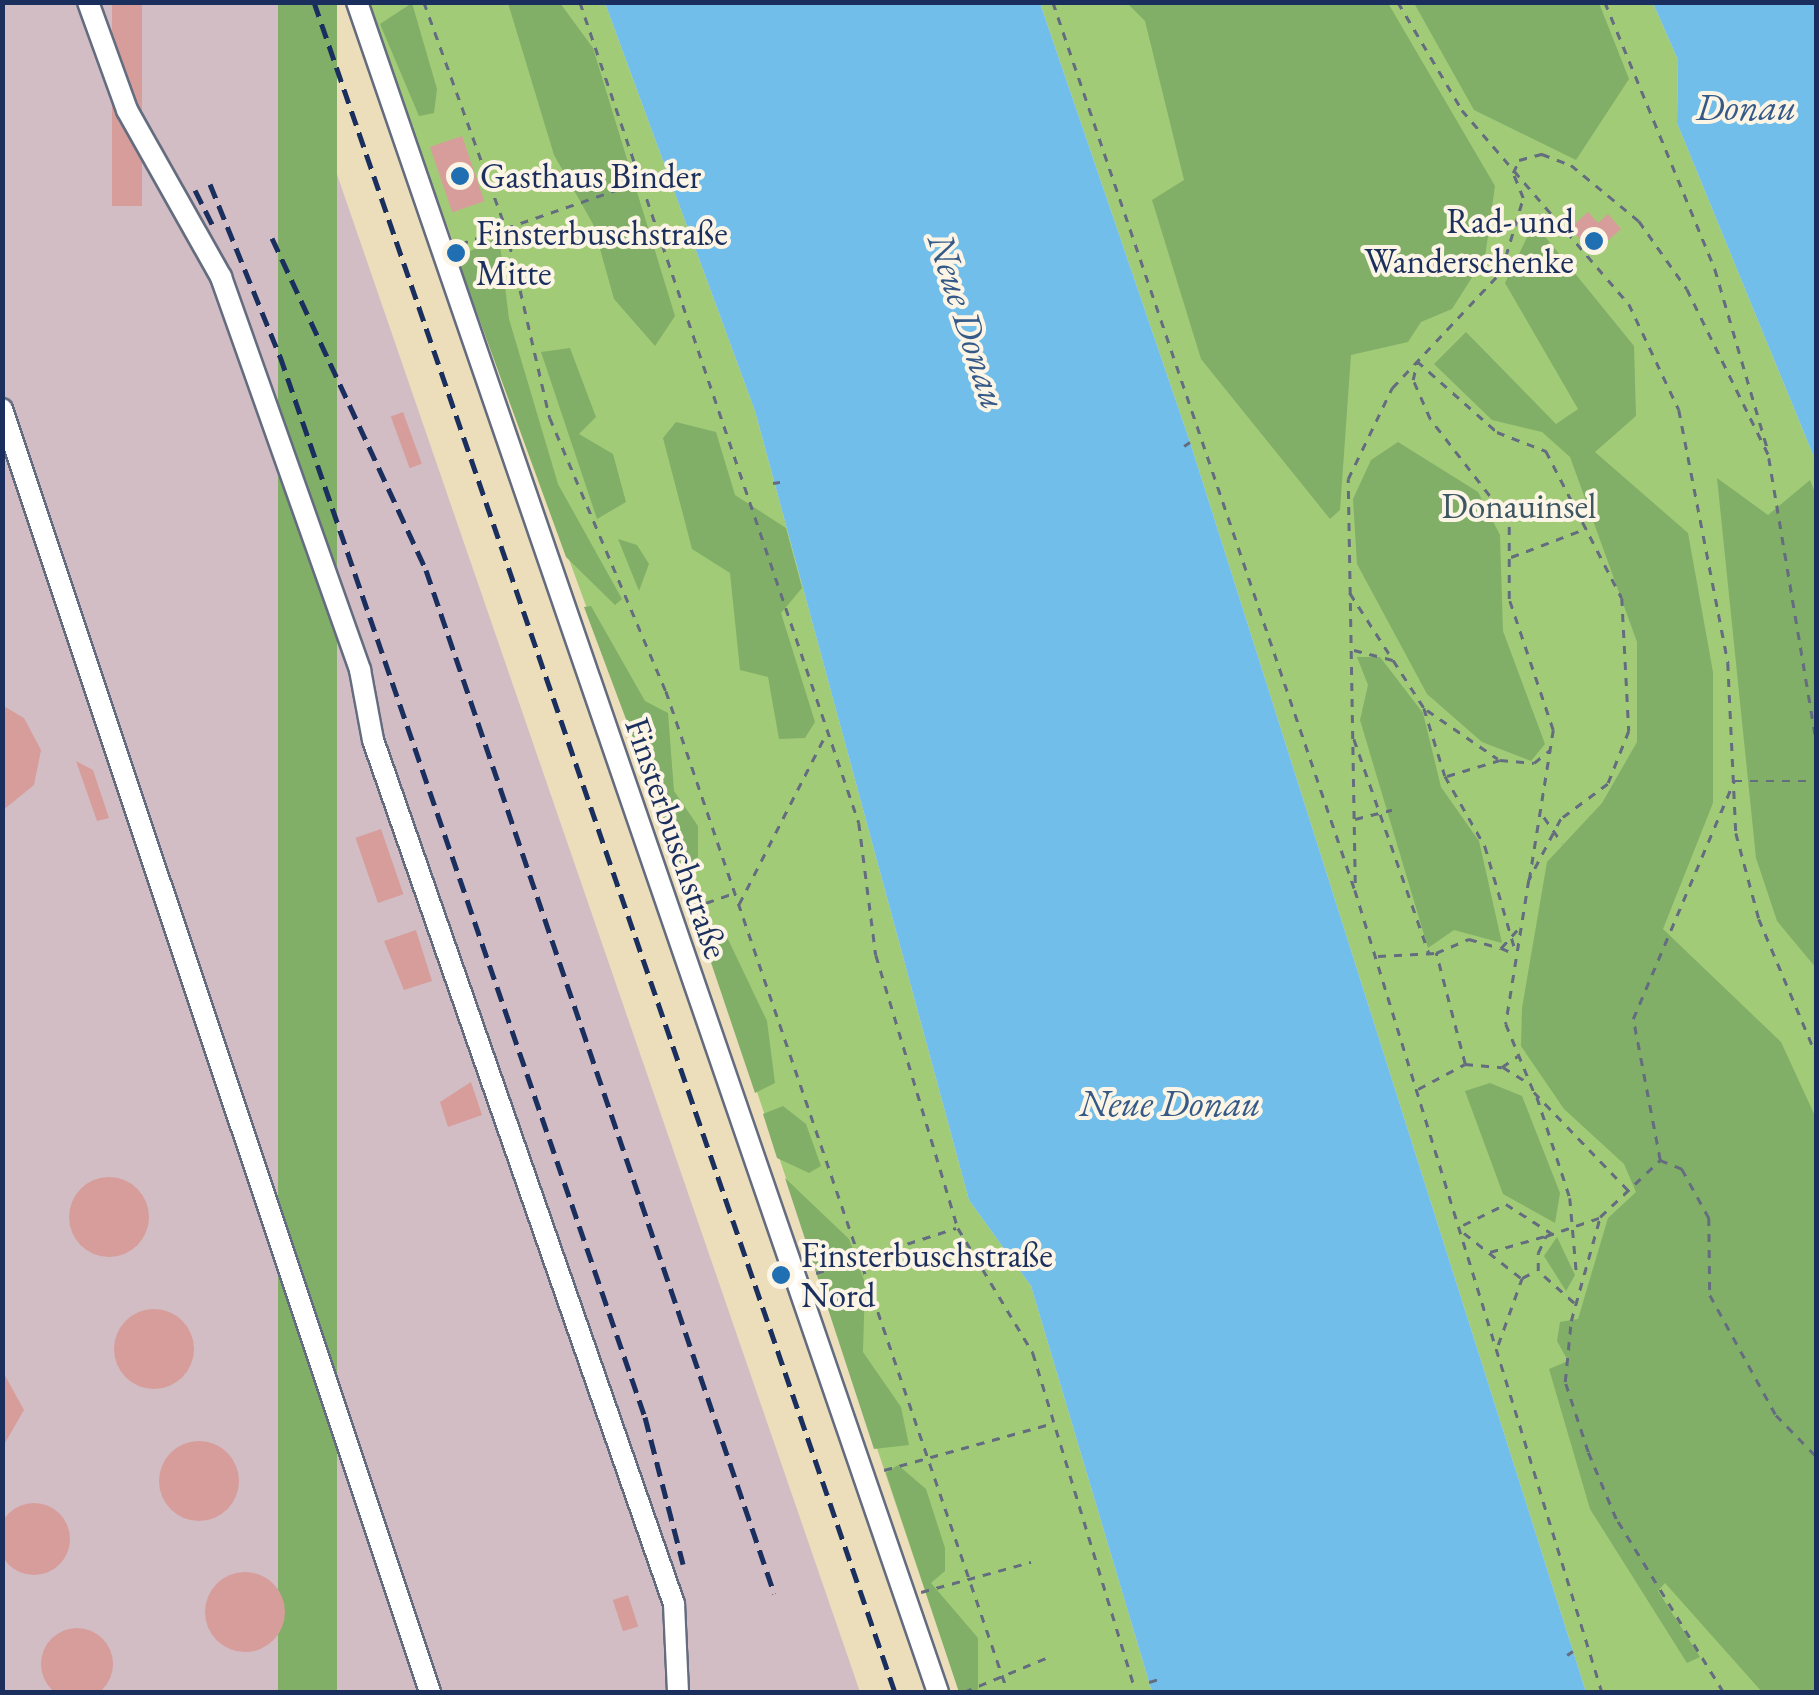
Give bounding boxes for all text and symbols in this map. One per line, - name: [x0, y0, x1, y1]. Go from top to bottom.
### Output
- water label: Donau: [1696, 84, 1796, 130]
- place label: Gasthaus Binder: [480, 155, 701, 197]
- marker: Gasthaus Binder: [449, 165, 471, 187]
- place label: Rad- und Wanderschenke: [1364, 200, 1574, 282]
- place label: Finsterbuschstraße Mitte: [476, 212, 728, 294]
- water label: Neue Donau: [918, 227, 1018, 415]
- marker: Rad- und Wanderschenke: [1583, 230, 1605, 252]
- marker: Finsterbuschstraße Mitte: [445, 242, 467, 264]
- park label: Donauinsel: [1441, 485, 1597, 527]
- street label: Finsterbuschstraße: [616, 712, 738, 964]
- water label: Neue Donau: [1079, 1080, 1261, 1126]
- place label: Finsterbuschstraße Nord: [801, 1234, 1053, 1316]
- marker: Finsterbuschstraße Nord: [770, 1264, 792, 1286]

